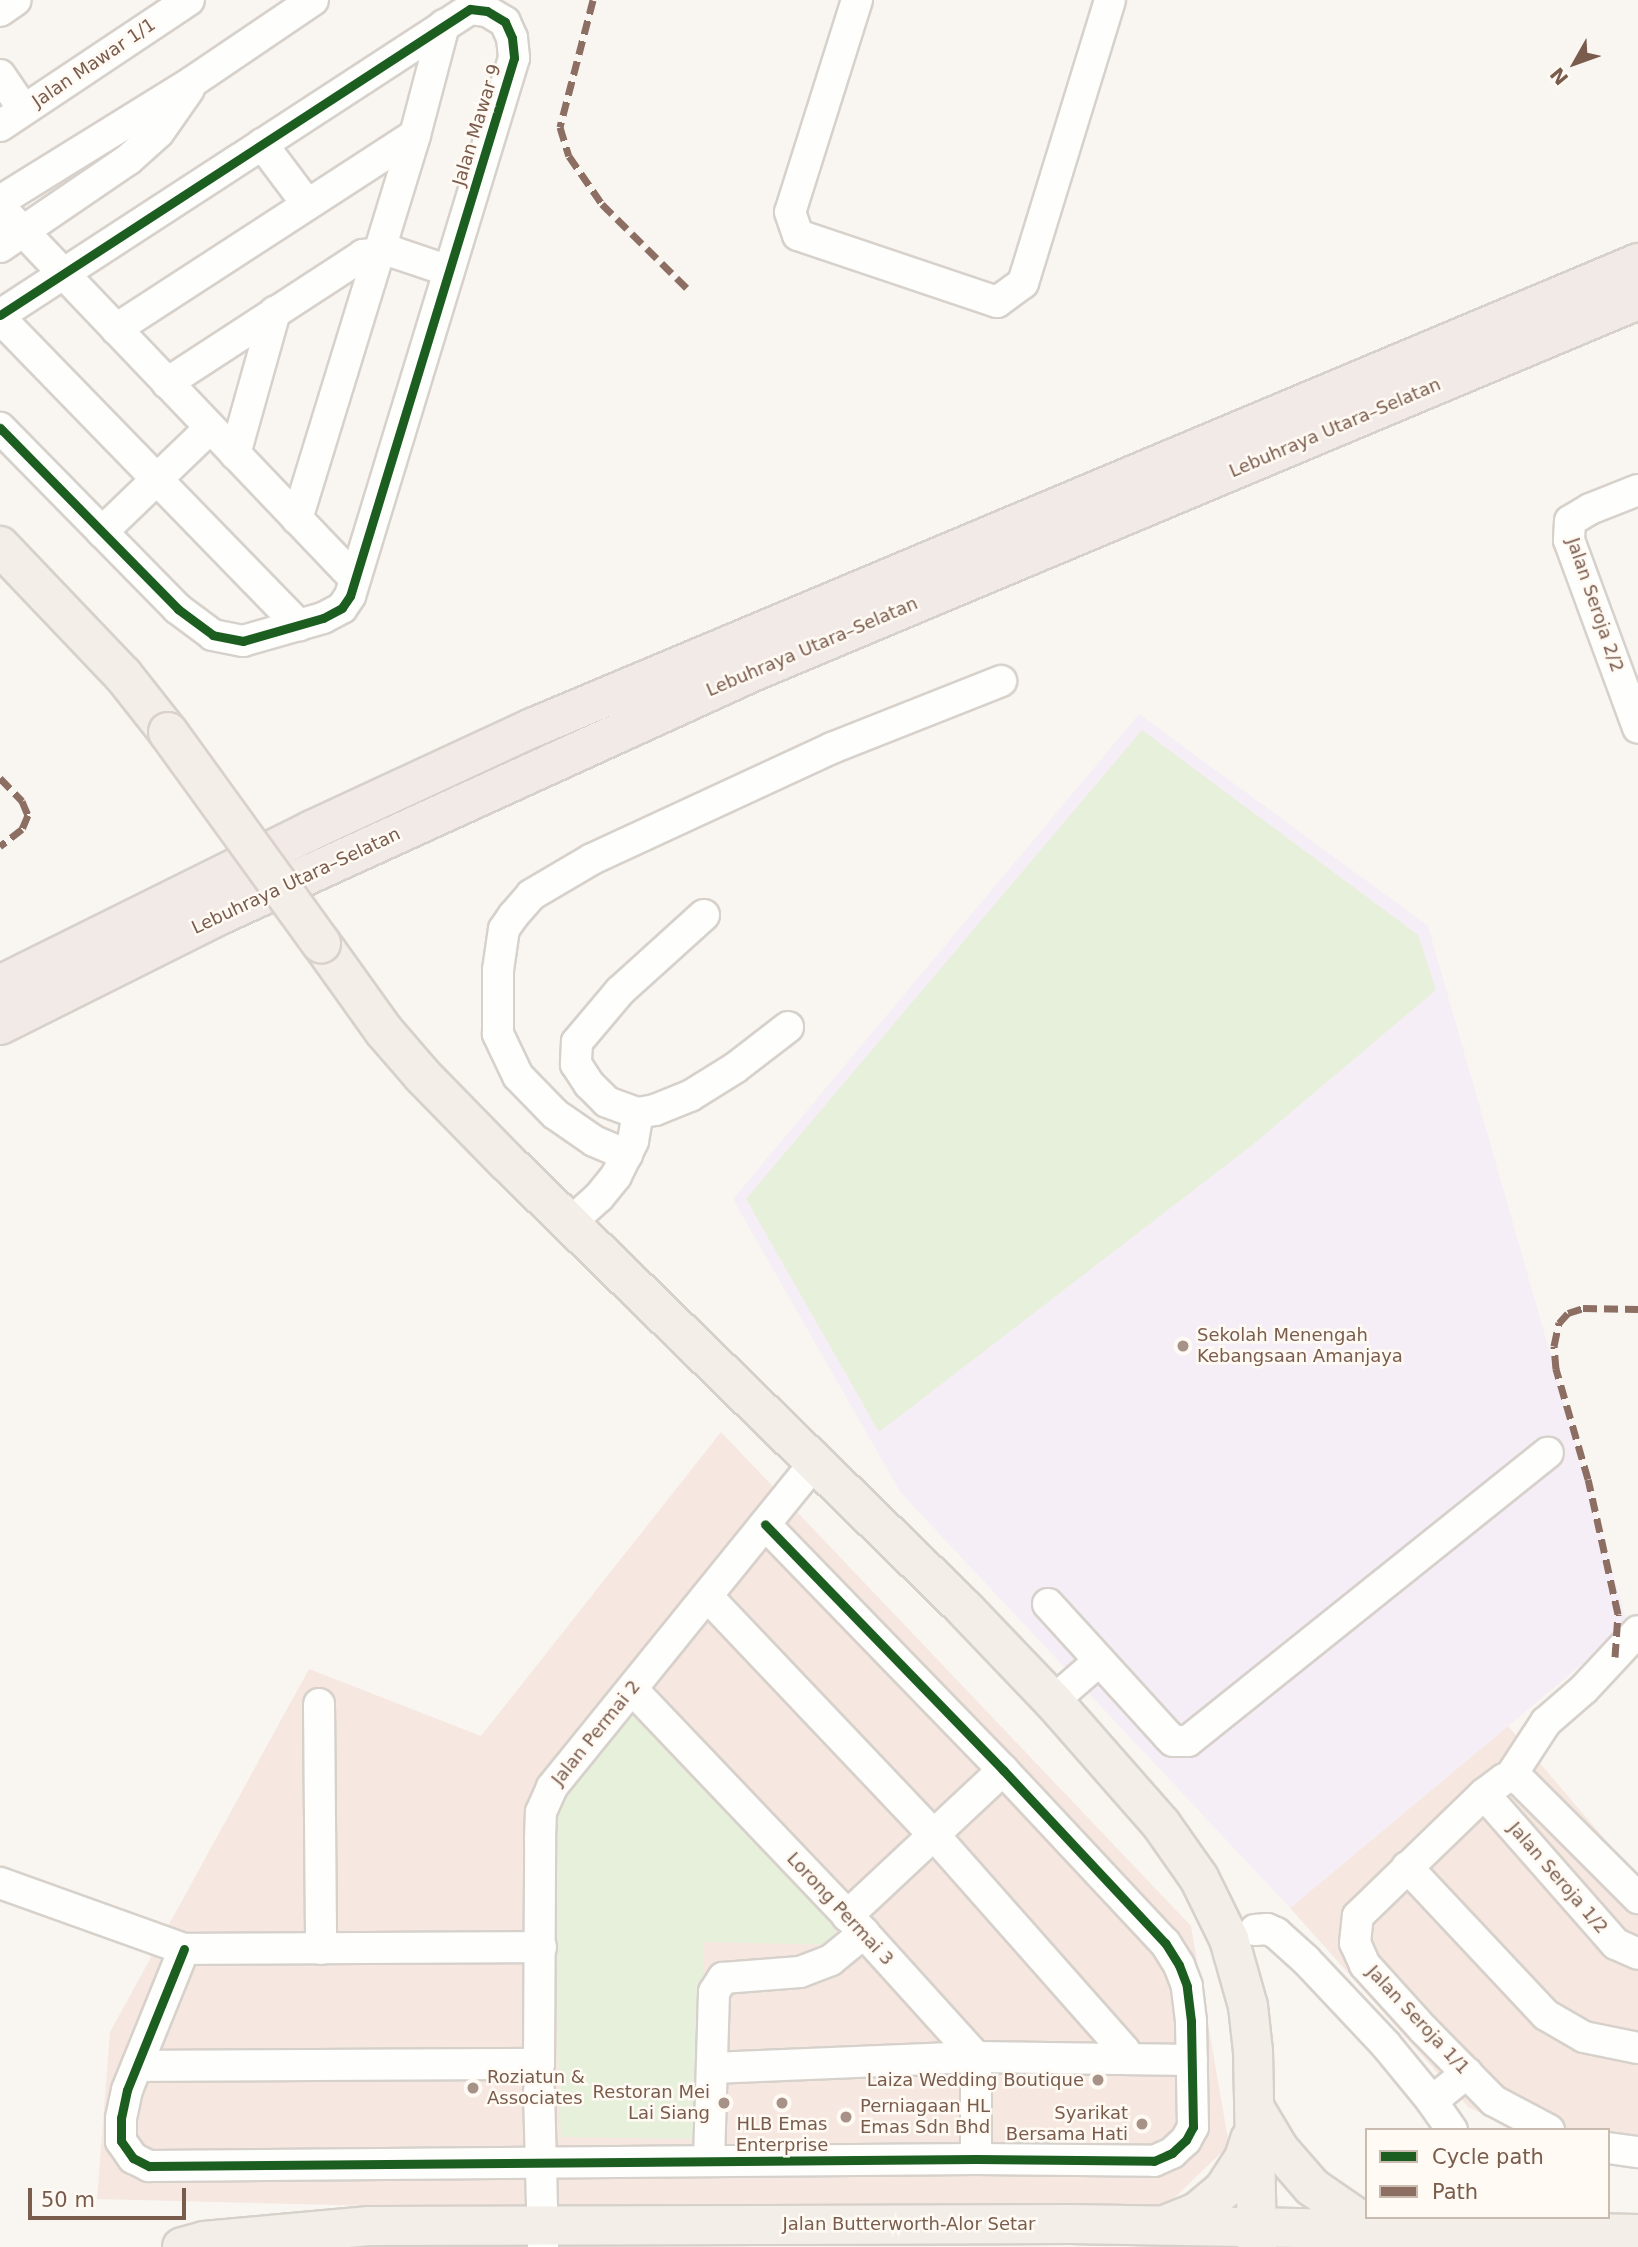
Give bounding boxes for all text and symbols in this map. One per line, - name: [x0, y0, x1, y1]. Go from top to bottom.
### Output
- street label: Jalan Mawar 1/1: [28, 14, 160, 112]
- north arrow: [1540, 28, 1610, 98]
- street label: Jalan Mawar 9: [448, 61, 506, 189]
- text: N: [1545, 63, 1572, 90]
- street label: Lebuhraya Utara–Selatan: [1226, 374, 1444, 482]
- street label: Jalan Seroja 2/2: [1562, 535, 1628, 675]
- street label: Lebuhraya Utara–Selatan: [703, 593, 921, 701]
- street label: Lebuhraya Utara–Selatan: [188, 823, 404, 939]
- place label: Sekolah Menengah Kebangsaan Amanjaya: [1197, 1325, 1403, 1368]
- marker: Sekolah Menengah Kebangsaan Amanjaya: [1175, 1338, 1191, 1354]
- street label: Jalan Permai 2: [547, 1676, 645, 1790]
- street label: Jalan Seroja 1/2: [1504, 1818, 1612, 1938]
- street label: Lorong Permai 3: [782, 1848, 898, 1970]
- street label: Jalan Seroja 1/1: [1362, 1961, 1474, 2079]
- place label: Roziatun & Associates: [487, 2067, 585, 2110]
- place label: Laiza Wedding Boutique: [867, 2069, 1084, 2091]
- marker: Laiza Wedding Boutique: [1090, 2072, 1106, 2088]
- marker: Roziatun & Associates: [465, 2080, 481, 2096]
- place label: Restoran Mei Lai Siang: [593, 2082, 710, 2124]
- marker: Restoran Mei Lai Siang: [716, 2095, 732, 2111]
- marker: HLB Emas Enterprise: [774, 2095, 790, 2111]
- place label: Perniagaan HL Emas Sdn Bhd: [860, 2096, 990, 2138]
- place label: Syarikat Bersama Hati: [1006, 2103, 1128, 2146]
- marker: Perniagaan HL Emas Sdn Bhd: [838, 2109, 854, 2125]
- place label: HLB Emas Enterprise: [736, 2114, 828, 2156]
- marker: Syarikat Bersama Hati: [1134, 2116, 1150, 2132]
- legend: [1365, 2128, 1610, 2219]
- text: Cycle path: [1432, 2145, 1544, 2169]
- scale bar: [32, 2174, 189, 2218]
- text: Path: [1432, 2180, 1478, 2204]
- text: 50 m: [41, 2188, 95, 2212]
- street label: Jalan Butterworth-Alor Setar: [783, 2213, 1035, 2235]

